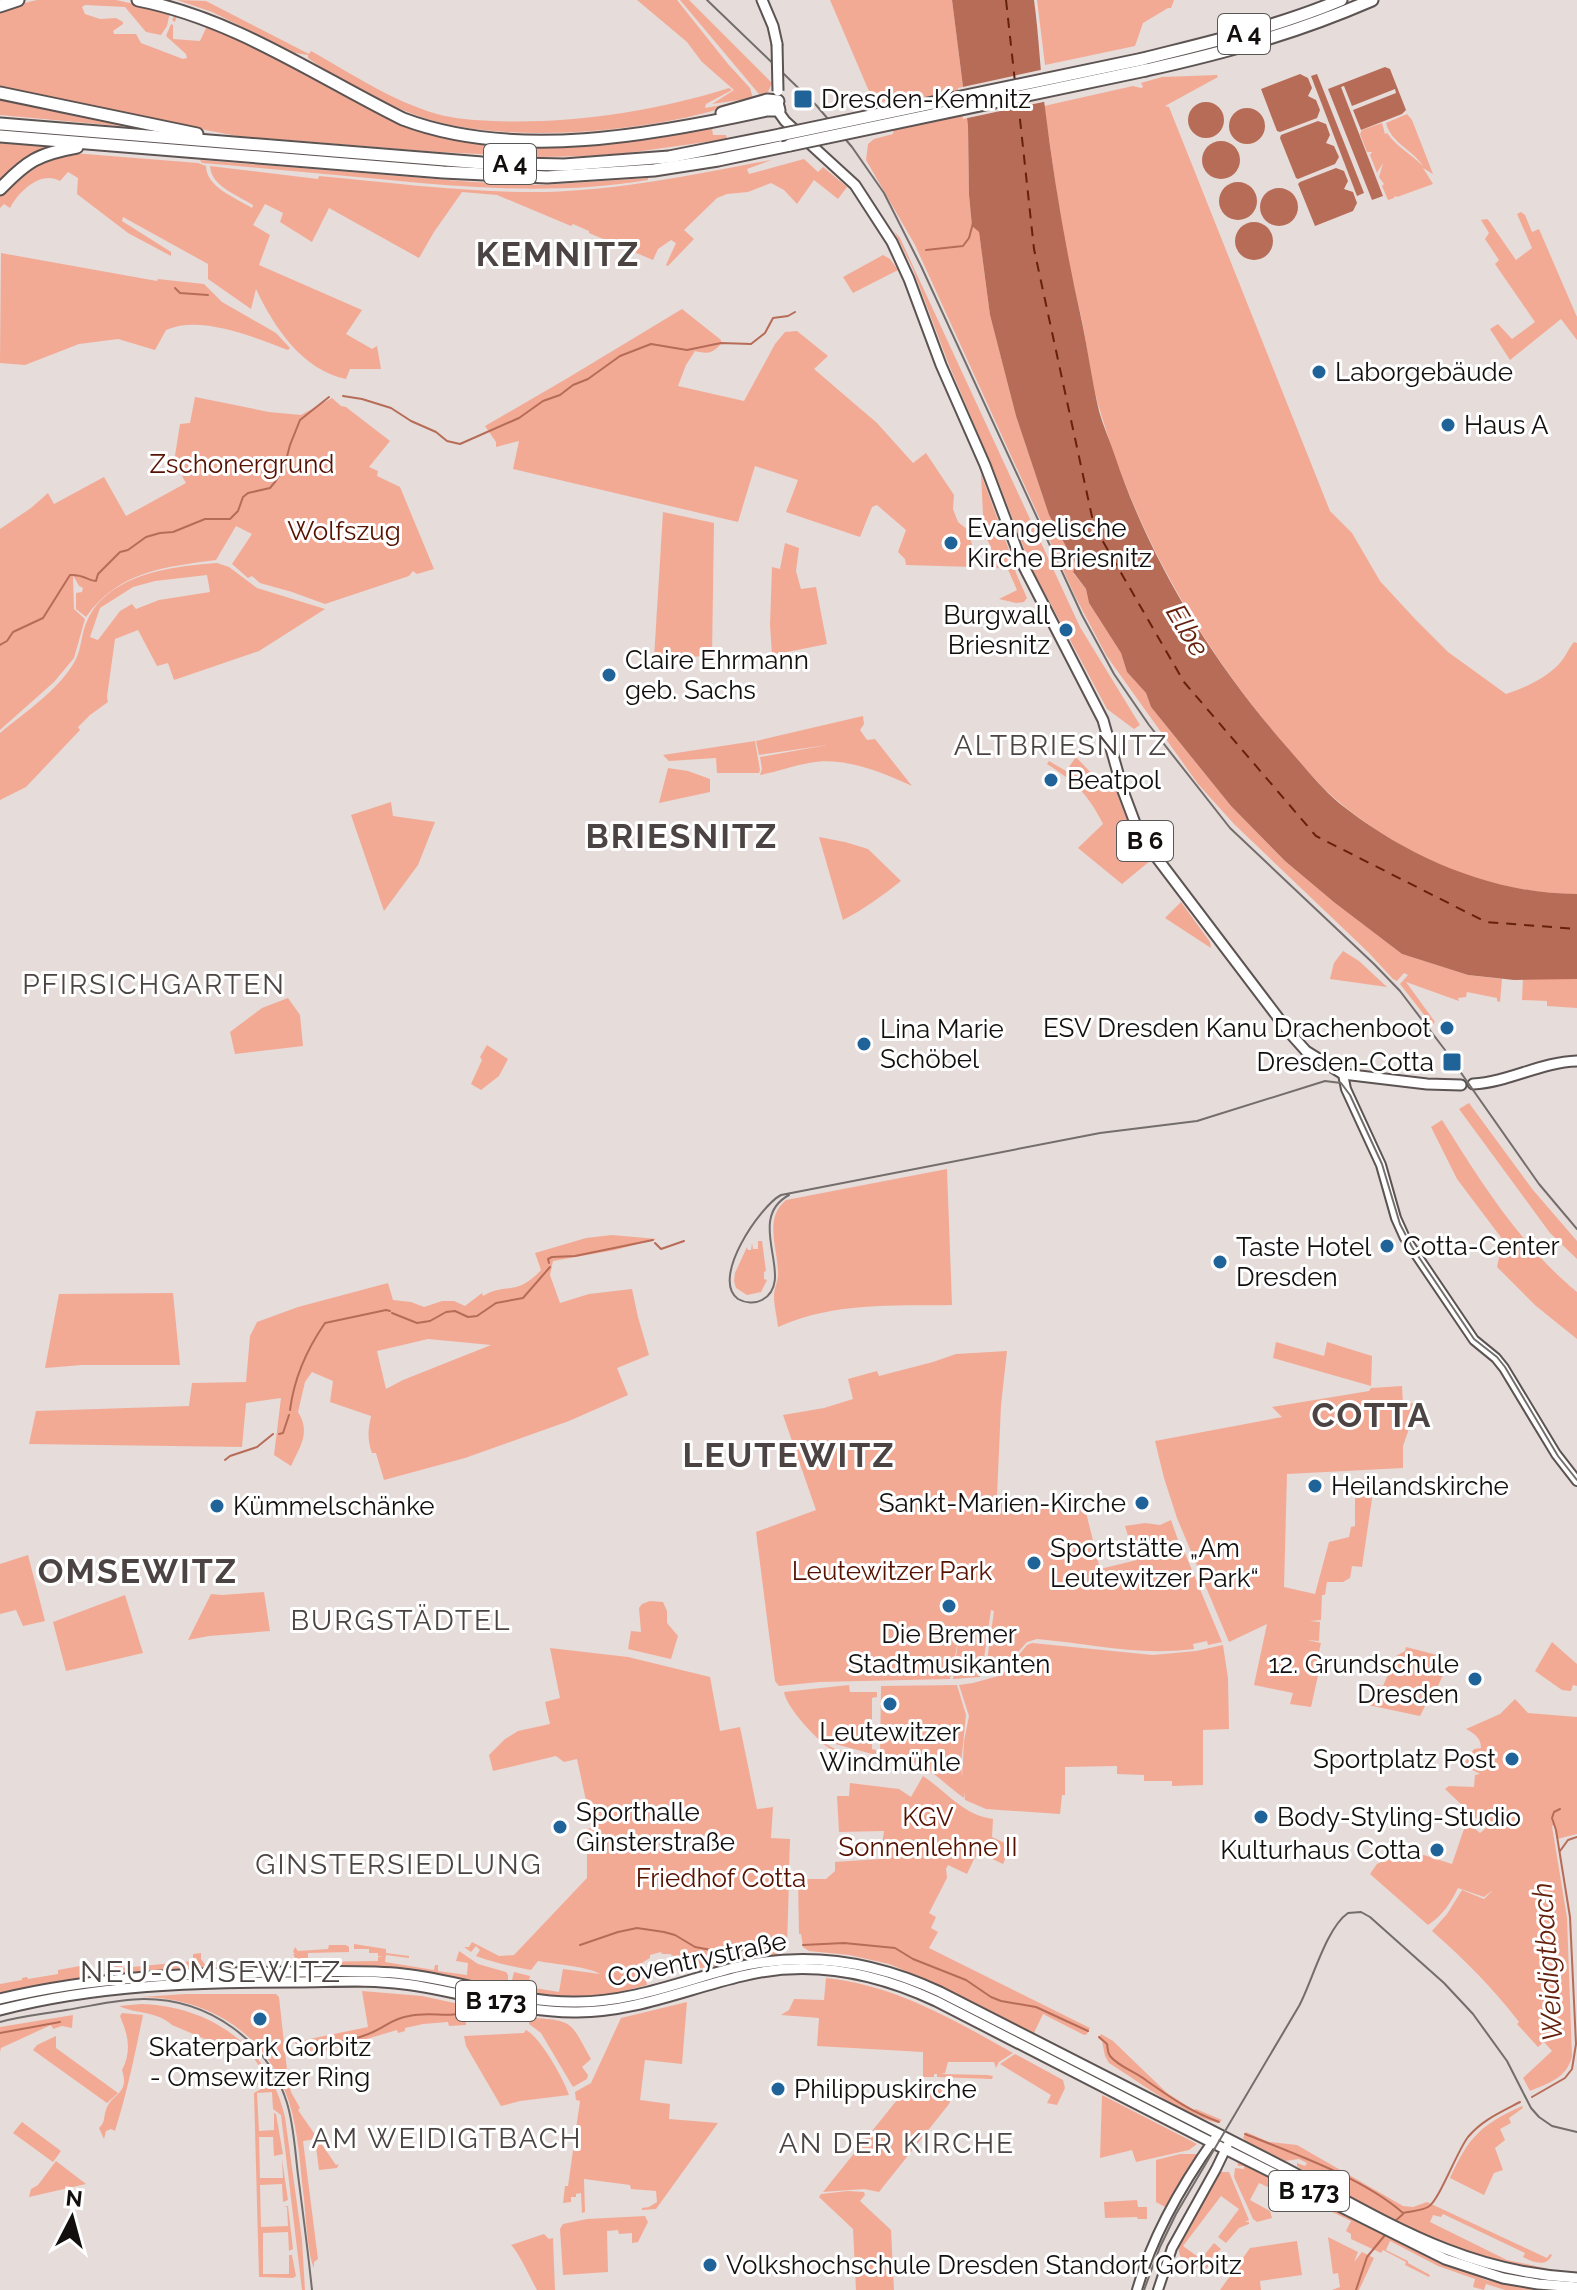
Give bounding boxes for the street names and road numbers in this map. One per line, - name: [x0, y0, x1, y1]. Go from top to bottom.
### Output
- road number: A 4: [1218, 14, 1270, 54]
- road number: A 4: [484, 144, 536, 184]
- road number: B 6: [1117, 821, 1173, 861]
- street label: Coventrystraße: [605, 1925, 789, 1993]
- road number: B 173: [456, 1981, 536, 2021]
- road number: B 173: [1269, 2171, 1349, 2211]

